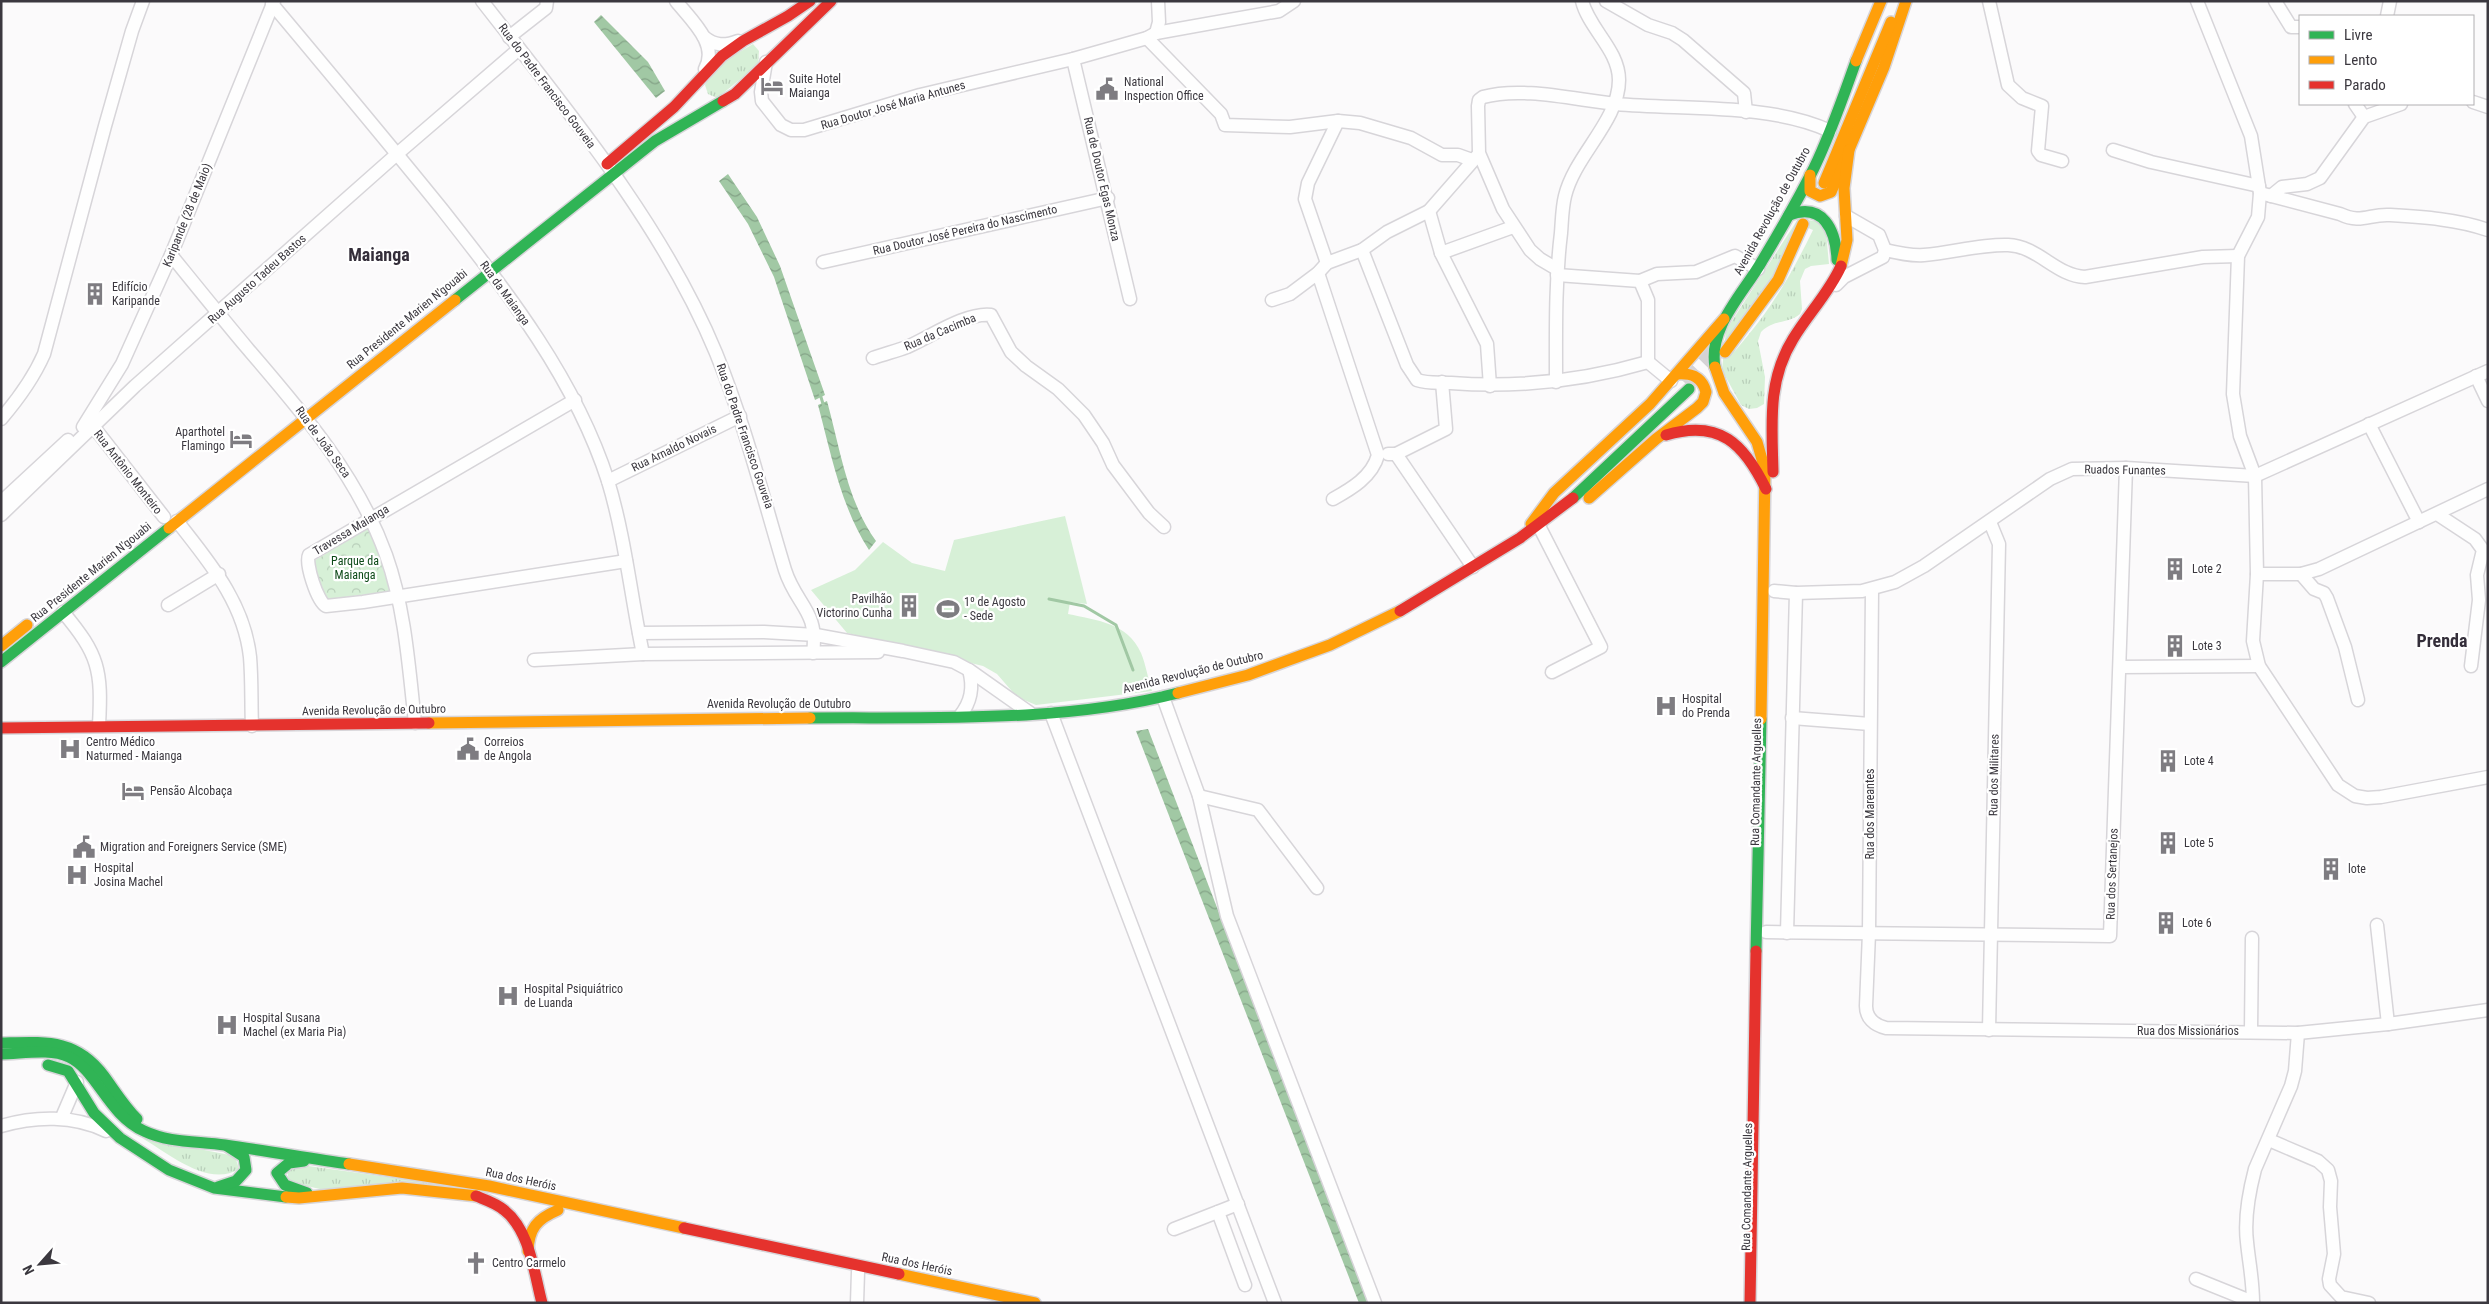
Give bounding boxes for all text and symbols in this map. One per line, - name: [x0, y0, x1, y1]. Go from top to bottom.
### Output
- legend: [2299, 15, 2474, 105]
- street label: Rua do Padre Francisco Gouveia: [496, 21, 599, 151]
- text: Livre: [2344, 26, 2372, 44]
- text: Lento: [2344, 51, 2377, 69]
- place label: Suite Hotel Maianga: [789, 72, 841, 100]
- hotel icon: Suite Hotel Maianga: [759, 73, 785, 99]
- place label: National Inspection Office: [1124, 75, 1204, 103]
- public building icon: National Inspection Office: [1094, 76, 1120, 102]
- text: Parado: [2344, 76, 2386, 94]
- street label: Rua Doutor José Maria Antunes: [819, 78, 967, 132]
- street label: Rua de Doutor Egas Monza: [1081, 115, 1123, 243]
- street label: Avenida Revolução de Outubro: [1731, 145, 1813, 277]
- street label: Karipande (28 de Maio): [160, 161, 214, 269]
- street label: Rua Doutor José Pereira do Nascimento: [872, 202, 1058, 258]
- street label: Rua Augusto Tadeu Bastos: [205, 231, 309, 327]
- district label: Maianga: [348, 244, 410, 265]
- street label: Rua da Maianga: [477, 258, 533, 328]
- street label: Rua Presidente Marien N'gouabi: [344, 266, 470, 372]
- place label: Edifício Karipande: [112, 280, 160, 308]
- building icon: Edifício Karipande: [82, 281, 108, 307]
- street label: Rua da Cacimba: [902, 310, 978, 353]
- street label: Rua do Padre Francisco Gouveia: [714, 362, 777, 511]
- street label: Rua de João Seca: [293, 404, 354, 480]
- street label: Rua Arnaldo Novais: [629, 421, 719, 475]
- place label: Aparthotel Flamingo: [175, 425, 225, 453]
- hotel icon: Aparthotel Flamingo: [228, 426, 254, 452]
- street label: Rua Antônio Monteiro: [91, 427, 165, 517]
- street label: Ruados Funantes: [2084, 462, 2166, 478]
- street label: Travessa Maianga: [311, 502, 392, 558]
- street label: Rua Presidente Marien N'gouabi: [28, 519, 154, 625]
- park label: Parque da Maianga: [331, 554, 379, 582]
- building icon: Lote 2: [2162, 556, 2188, 582]
- place label: Lote 2: [2192, 562, 2222, 576]
- place label: Pavilhão Victorino Cunha: [817, 592, 892, 620]
- building icon: Pavilhão Victorino Cunha: [896, 593, 922, 619]
- place label: 1º de Agosto - Sede: [964, 595, 1026, 623]
- sports icon: 1º de Agosto - Sede: [935, 596, 961, 622]
- district label: Prenda: [2417, 630, 2467, 651]
- building icon: Lote 3: [2162, 633, 2188, 659]
- place label: Lote 3: [2192, 639, 2222, 653]
- street label: Avenida Revolução de Outubro: [1121, 648, 1265, 696]
- place label: Hospital do Prenda: [1682, 692, 1730, 720]
- hospital icon: Hospital do Prenda: [1653, 693, 1679, 719]
- street label: Avenida Revolução de Outubro: [707, 697, 851, 711]
- street label: Avenida Revolução de Outubro: [302, 702, 446, 718]
- street label: Rua Comandante Arguelles: [1748, 718, 1764, 846]
- street label: Rua dos Militares: [1986, 734, 2002, 816]
- place label: Centro Médico Naturmed - Maianga: [86, 735, 182, 763]
- place label: Correios de Angola: [484, 735, 532, 763]
- hospital icon: Centro Médico Naturmed - Maianga: [57, 736, 83, 762]
- public building icon: Correios de Angola: [455, 736, 481, 762]
- building icon: Lote 4: [2155, 748, 2181, 774]
- place label: Lote 4: [2184, 754, 2214, 768]
- street label: Rua dos Mareantes: [1863, 768, 1877, 860]
- hotel icon: Pensão Alcobaça: [120, 778, 146, 804]
- place label: Pensão Alcobaça: [150, 784, 232, 798]
- street label: Rua dos Sertanejos: [2103, 828, 2121, 920]
- building icon: Lote 5: [2155, 830, 2181, 856]
- public building icon: Migration and Foreigners Service (SME): [71, 834, 97, 860]
- place label: Lote 5: [2184, 836, 2214, 850]
- place label: Migration and Foreigners Service (SME): [100, 840, 287, 854]
- building icon: lote: [2318, 856, 2344, 882]
- place label: Hospital Josina Machel: [94, 861, 163, 889]
- hospital icon: Hospital Josina Machel: [64, 862, 90, 888]
- place label: lote: [2348, 862, 2366, 876]
- building icon: Lote 6: [2153, 910, 2179, 936]
- place label: Lote 6: [2182, 916, 2212, 930]
- place label: Hospital Psiquiátrico de Luanda: [524, 982, 623, 1010]
- hospital icon: Hospital Psiquiátrico de Luanda: [495, 983, 521, 1009]
- place label: Hospital Susana Machel (ex Maria Pia): [243, 1011, 346, 1039]
- hospital icon: Hospital Susana Machel (ex Maria Pia): [214, 1012, 240, 1038]
- street label: Rua dos Missionários: [2137, 1024, 2239, 1038]
- street label: Rua Comandante Arguelles: [1739, 1123, 1755, 1251]
- street label: Rua dos Heróis: [484, 1165, 558, 1193]
- north arrow: [15, 1239, 65, 1289]
- church icon: Centro Carmelo: [463, 1250, 489, 1276]
- street label: Rua dos Heróis: [880, 1250, 954, 1278]
- place label: Centro Carmelo: [492, 1256, 566, 1270]
- text: N: [19, 1262, 37, 1277]

